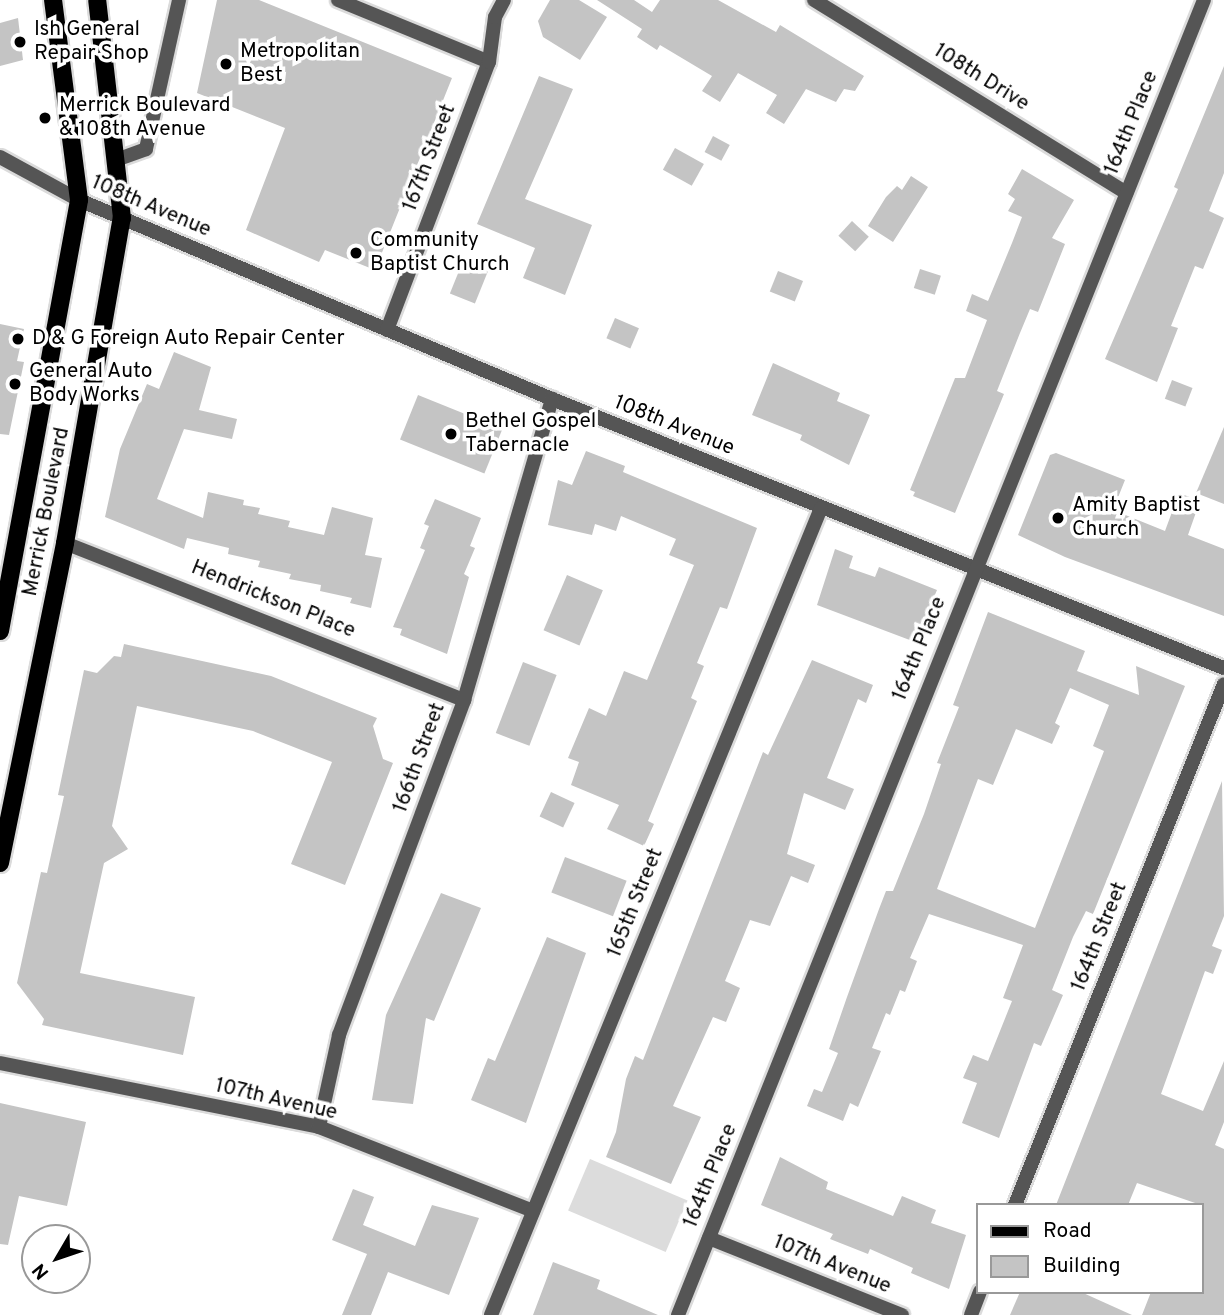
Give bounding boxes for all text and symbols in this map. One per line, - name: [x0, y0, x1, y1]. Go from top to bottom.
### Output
- place label: Ish General Repair Shop: [34, 17, 149, 67]
- marker: Ish General Repair Shop: [12, 34, 28, 50]
- place label: Metropolitan Best: [240, 39, 360, 89]
- street label: 108th Drive: [929, 39, 1033, 117]
- marker: Metropolitan Best: [218, 56, 234, 72]
- street label: 164th Place: [1100, 67, 1164, 179]
- place label: Merrick Boulevard & 108th Avenue: [59, 93, 230, 143]
- street label: 167th Street: [398, 101, 462, 215]
- marker: Merrick Boulevard & 108th Avenue: [37, 110, 53, 126]
- street label: 108th Avenue: [87, 170, 215, 244]
- place label: Community Baptist Church: [370, 228, 510, 278]
- marker: Community Baptist Church: [348, 245, 364, 261]
- place label: D & G Foreign Auto Repair Center: [32, 326, 346, 352]
- marker: D & G Foreign Auto Repair Center: [10, 331, 26, 347]
- place label: General Auto Body Works: [29, 359, 153, 409]
- marker: General Auto Body Works: [7, 376, 23, 392]
- street label: 108th Avenue: [610, 390, 738, 462]
- place label: Bethel Gospel Tabernacle: [465, 409, 596, 459]
- street label: Merrick Boulevard: [18, 425, 76, 599]
- marker: Bethel Gospel Tabernacle: [443, 426, 459, 442]
- place label: Amity Baptist Church: [1072, 493, 1200, 543]
- marker: Amity Baptist Church: [1050, 510, 1066, 526]
- street label: Hendrickson Place: [187, 556, 359, 644]
- street label: 164th Place: [888, 593, 952, 705]
- street label: 166th Street: [388, 700, 452, 816]
- street label: 165th Street: [603, 845, 669, 961]
- street label: 164th Street: [1067, 879, 1133, 995]
- street label: 107th Avenue: [212, 1074, 340, 1126]
- street label: 164th Place: [679, 1120, 743, 1232]
- legend: [976, 1203, 1203, 1294]
- text: Road: [1043, 1218, 1092, 1245]
- north arrow: [21, 1224, 91, 1294]
- street label: 107th Avenue: [769, 1230, 895, 1300]
- text: Building: [1043, 1253, 1121, 1280]
- text: N: [28, 1258, 55, 1284]

